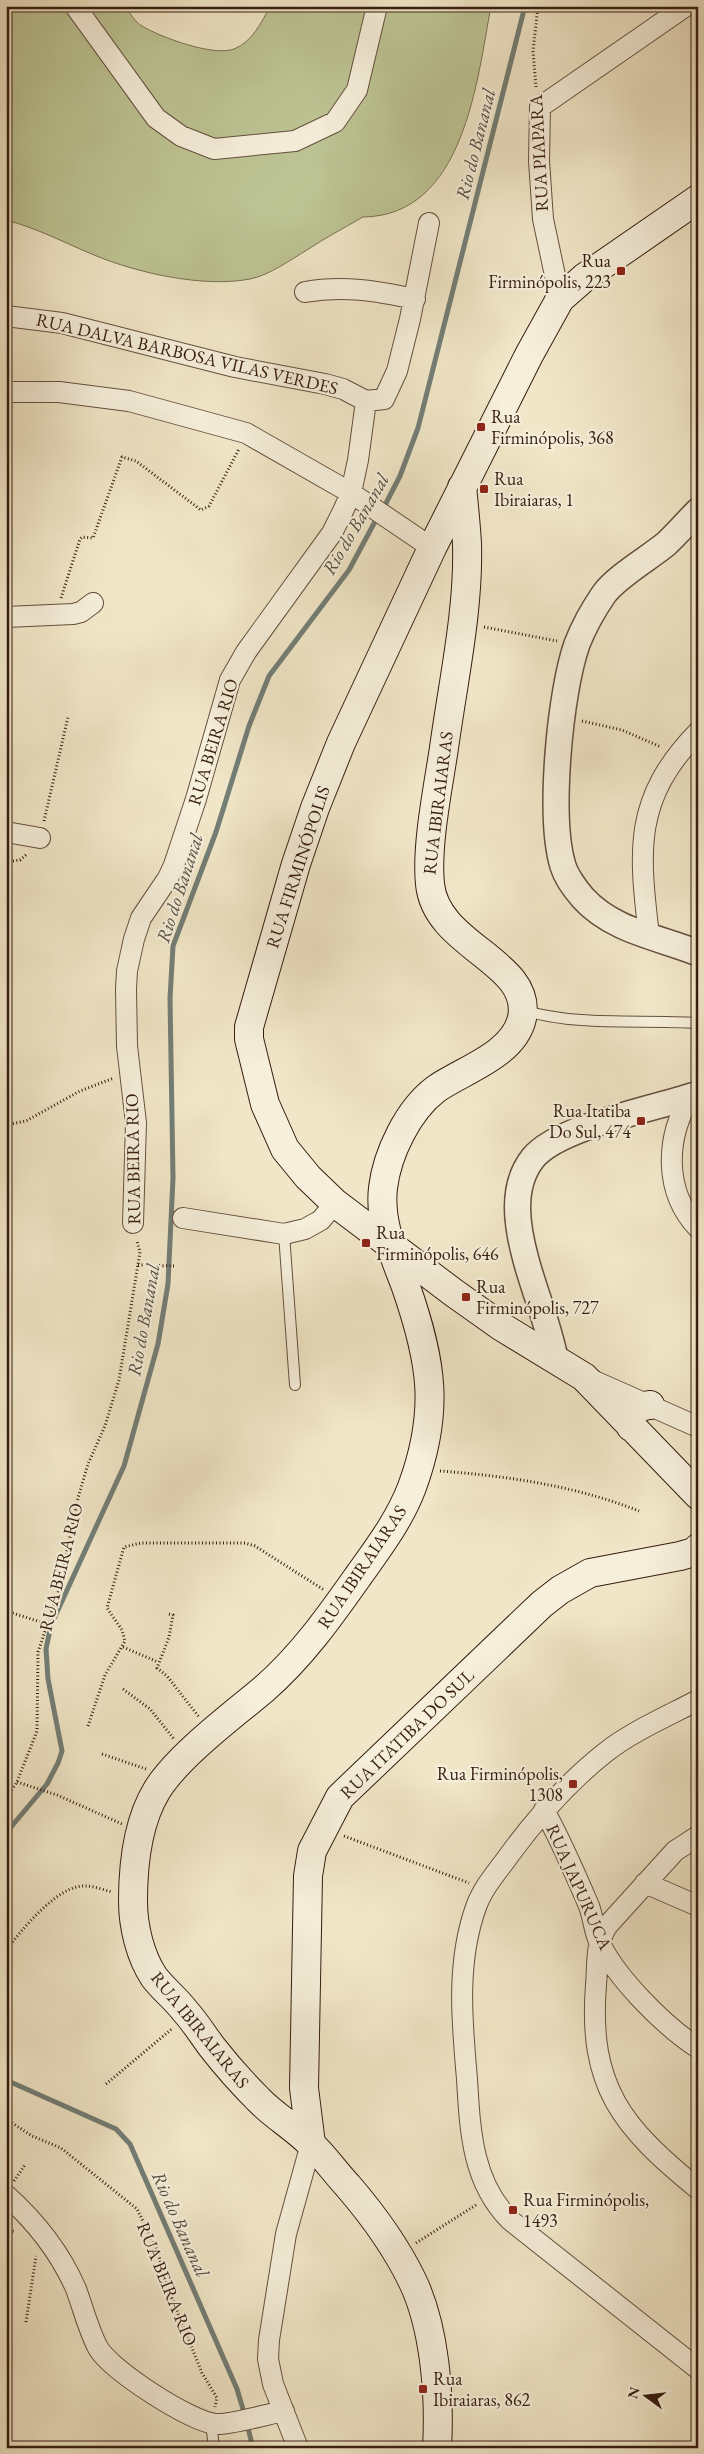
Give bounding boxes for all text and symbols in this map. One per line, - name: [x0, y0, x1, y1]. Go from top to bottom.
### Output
- water label: Rio do Bananal: [450, 86, 501, 202]
- street label: RUA PIAPARA: [524, 93, 553, 212]
- place label: Rua Firminópolis, 223: [488, 249, 612, 293]
- marker: Rua Firminópolis, 223: [615, 265, 627, 277]
- street label: RUA DALVA BARBOSA VILAS VERDES: [34, 308, 340, 399]
- place label: Rua Firminópolis, 368: [491, 405, 614, 449]
- marker: Rua Firminópolis, 368: [475, 421, 487, 433]
- place label: Rua Ibiraiaras, 1: [494, 467, 574, 511]
- water label: Rio do Bananal: [316, 468, 395, 580]
- marker: Rua Ibiraiaras, 1: [478, 483, 490, 495]
- street label: RUA BEIRA RIO: [182, 676, 243, 808]
- street label: RUA IBIRAIARAS: [417, 730, 458, 876]
- street label: RUA FIRMINÓPOLIS: [260, 783, 335, 951]
- water label: Rio do Bananal: [150, 830, 209, 946]
- street label: RUA BEIRA RIO: [120, 1093, 145, 1225]
- place label: Rua Itatiba Do Sul, 474: [549, 1099, 632, 1143]
- marker: Rua Itatiba Do Sul, 474: [635, 1115, 647, 1127]
- place label: Rua Firminópolis, 646: [376, 1221, 499, 1265]
- marker: Rua Firminópolis, 646: [360, 1237, 372, 1249]
- water label: Rio do Bananal: [121, 1262, 166, 1378]
- place label: Rua Firminópolis, 727: [476, 1275, 599, 1319]
- marker: Rua Firminópolis, 727: [460, 1291, 472, 1303]
- street label: RUA BEIRA RIO: [33, 1500, 88, 1633]
- street label: RUA IBIRAIARAS: [312, 1501, 411, 1633]
- street label: RUA ITATIBA DO SUL: [335, 1663, 479, 1804]
- place label: Rua Firminópolis, 1308: [437, 1762, 563, 1806]
- marker: Rua Firminópolis, 1308: [567, 1778, 579, 1790]
- street label: RUA JAPURUCA: [541, 1820, 618, 1954]
- street label: RUA IBIRAIARAS: [146, 1967, 255, 2093]
- water label: Rio do Bananal: [146, 2167, 215, 2282]
- place label: Rua Firminópolis, 1493: [523, 2188, 649, 2232]
- marker: Rua Firminópolis, 1493: [507, 2204, 519, 2216]
- street label: RUA BEIRA RIO: [132, 2219, 203, 2349]
- place label: Rua Ibiraiaras, 862: [433, 2367, 531, 2411]
- north arrow: [622, 2372, 672, 2422]
- marker: Rua Ibiraiaras, 862: [417, 2383, 429, 2395]
- text: N: [623, 2384, 644, 2400]

